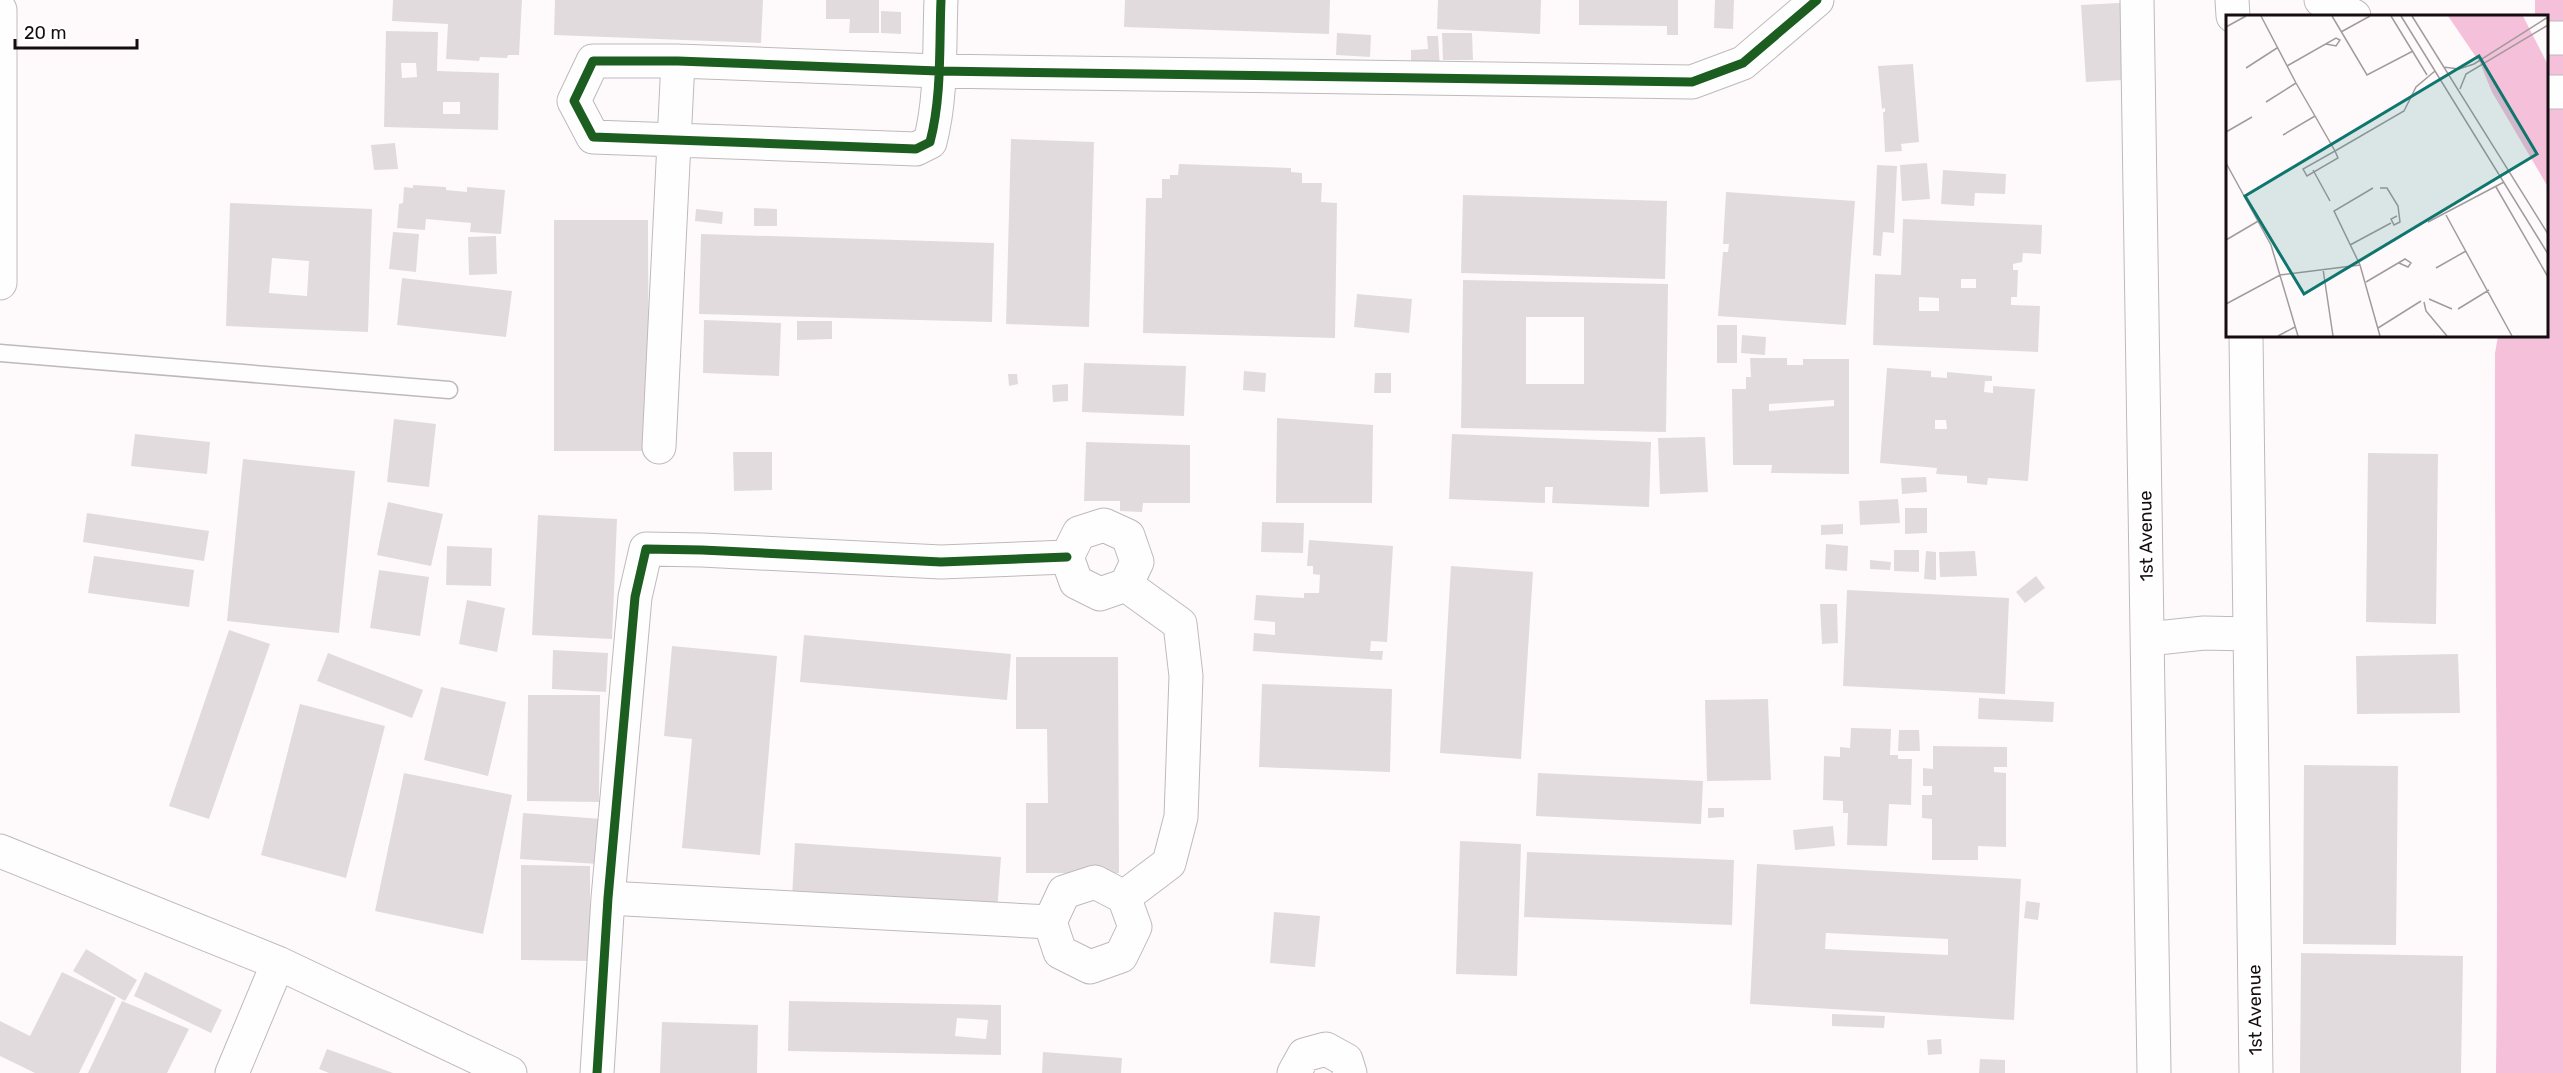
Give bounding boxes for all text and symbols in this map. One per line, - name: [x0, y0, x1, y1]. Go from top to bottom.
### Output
- scale bar: [15, 12, 136, 50]
- inset map: [2226, 15, 2548, 338]
- text: 20 m: [24, 22, 66, 44]
- street label: 1st Avenue: [2134, 490, 2158, 582]
- street label: 1st Avenue: [2243, 964, 2267, 1056]

